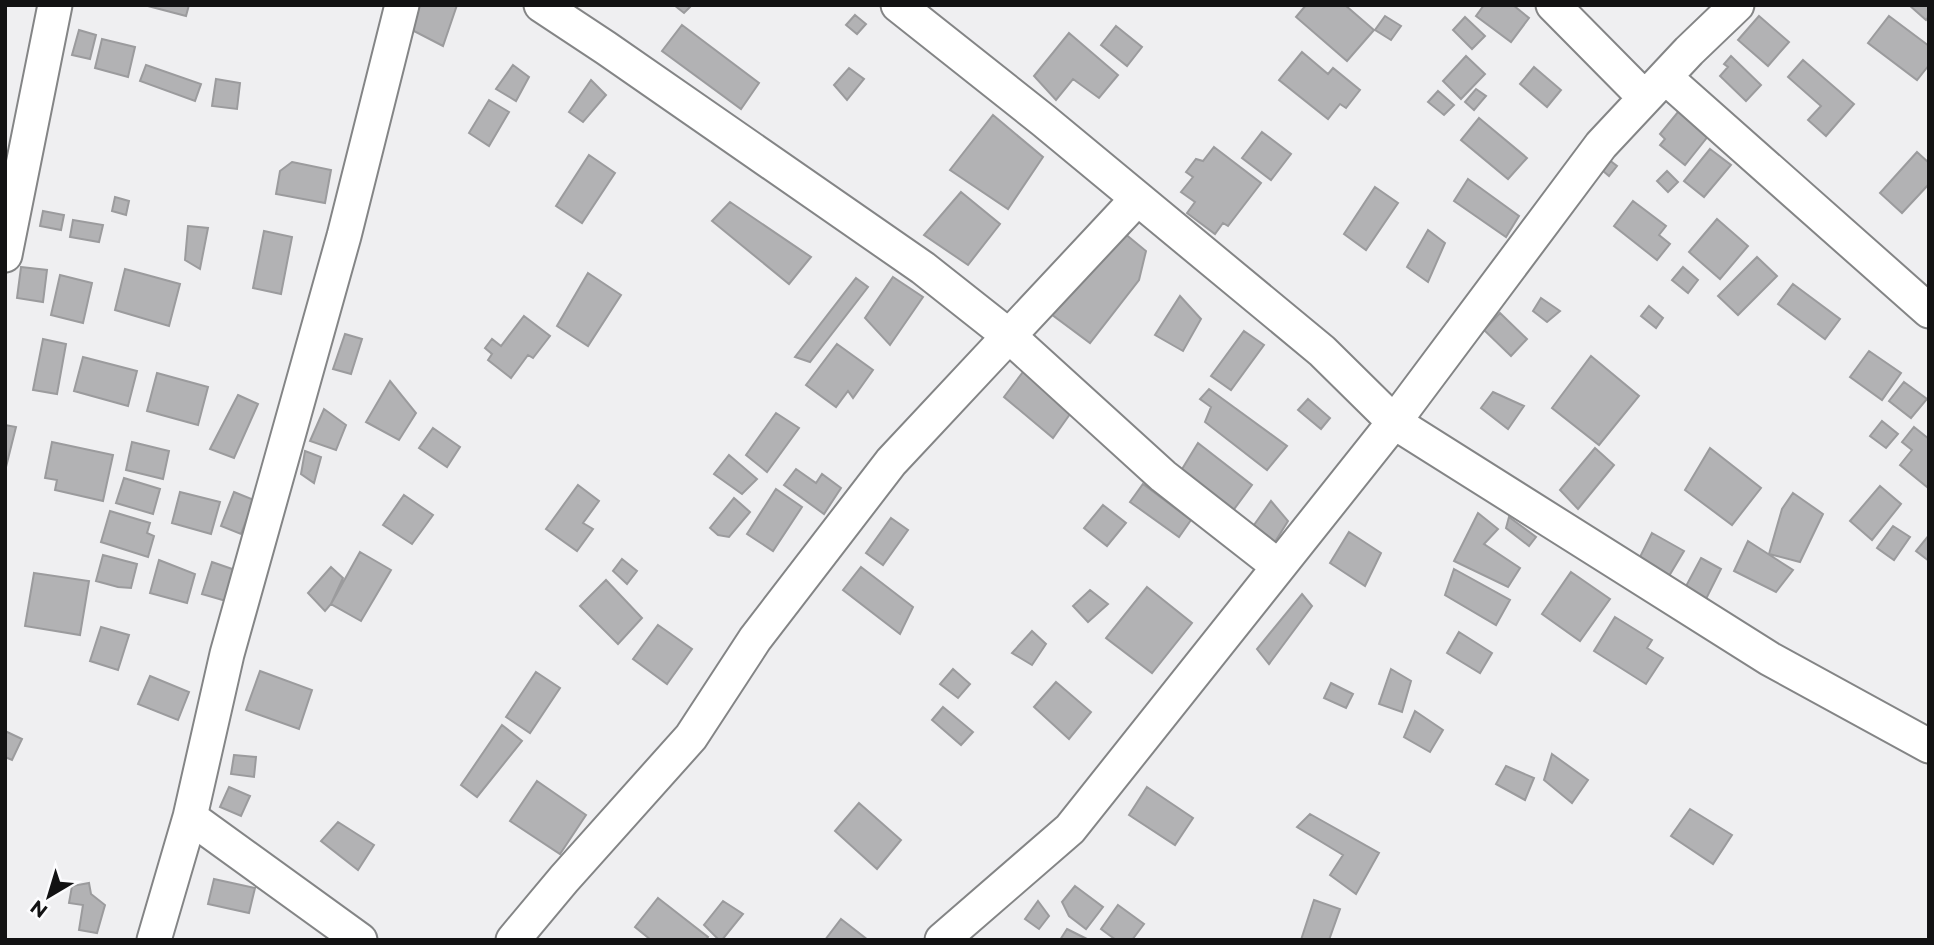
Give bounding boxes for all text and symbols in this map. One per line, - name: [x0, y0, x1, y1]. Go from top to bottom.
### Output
- north arrow: [14, 861, 84, 931]
- text: N: [26, 895, 52, 923]

